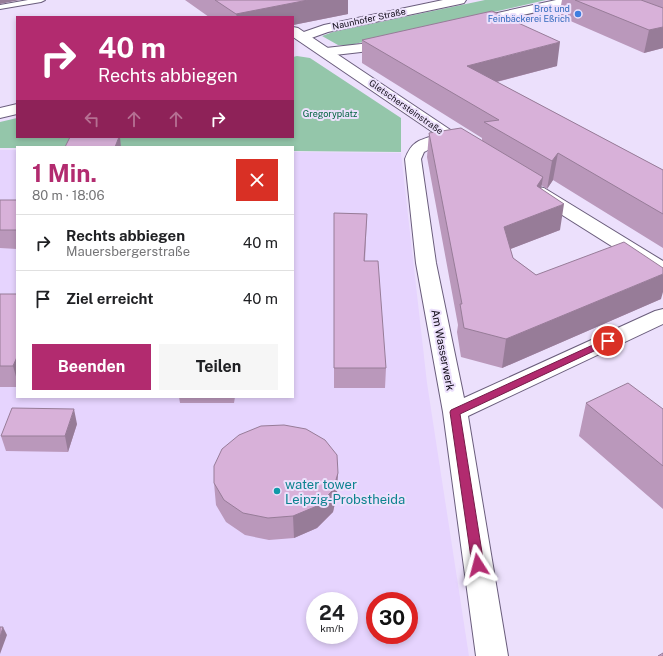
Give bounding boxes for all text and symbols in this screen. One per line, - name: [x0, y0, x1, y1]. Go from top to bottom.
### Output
- place label: Brot und Feinbäckerei Eßrich: [488, 3, 570, 24]
- street label: Naunhofer Straße: [331, 5, 407, 32]
- marker: Brot und Feinbäckerei Eßrich: [573, 9, 583, 19]
- text: 40 m: [98, 31, 166, 64]
- icon: right: [32, 32, 84, 84]
- text: Rechts abbiegen: [98, 65, 238, 86]
- street label: Gletschersteinstraße: [367, 77, 445, 136]
- icon: left: [81, 108, 103, 130]
- icon: ahead: [123, 108, 145, 130]
- icon: ahead: [165, 108, 187, 130]
- icon: right: [207, 108, 229, 130]
- park label: Gregoryplatz: [303, 108, 357, 119]
- text: 1 Min.: [32, 159, 97, 187]
- button: close: [236, 159, 278, 201]
- text: 80 m · 18:06: [32, 188, 105, 203]
- text: Rechts abbiegen: [66, 227, 185, 244]
- icon: right: [32, 232, 54, 254]
- text: 40 m: [243, 234, 278, 251]
- text: Mauersbergerstraße: [66, 244, 190, 259]
- icon: arrive: [32, 288, 54, 310]
- text: Ziel erreicht: [66, 290, 153, 307]
- text: 40 m: [243, 290, 278, 307]
- street label: Am Wasserwerk: [429, 308, 457, 392]
- pin: [591, 324, 625, 358]
- icon: arrive: [597, 330, 619, 352]
- button: Beenden: [32, 344, 151, 390]
- button: Teilen: [159, 344, 278, 390]
- place label: water tower Leipzig-Probstheida: [285, 477, 405, 507]
- marker: water tower Leipzig-Probstheida: [272, 486, 282, 496]
- position arrow: [457, 544, 499, 586]
- speed limit sign: 30: [366, 592, 418, 644]
- text: 24: [319, 601, 345, 625]
- text: km/h: [320, 622, 344, 634]

